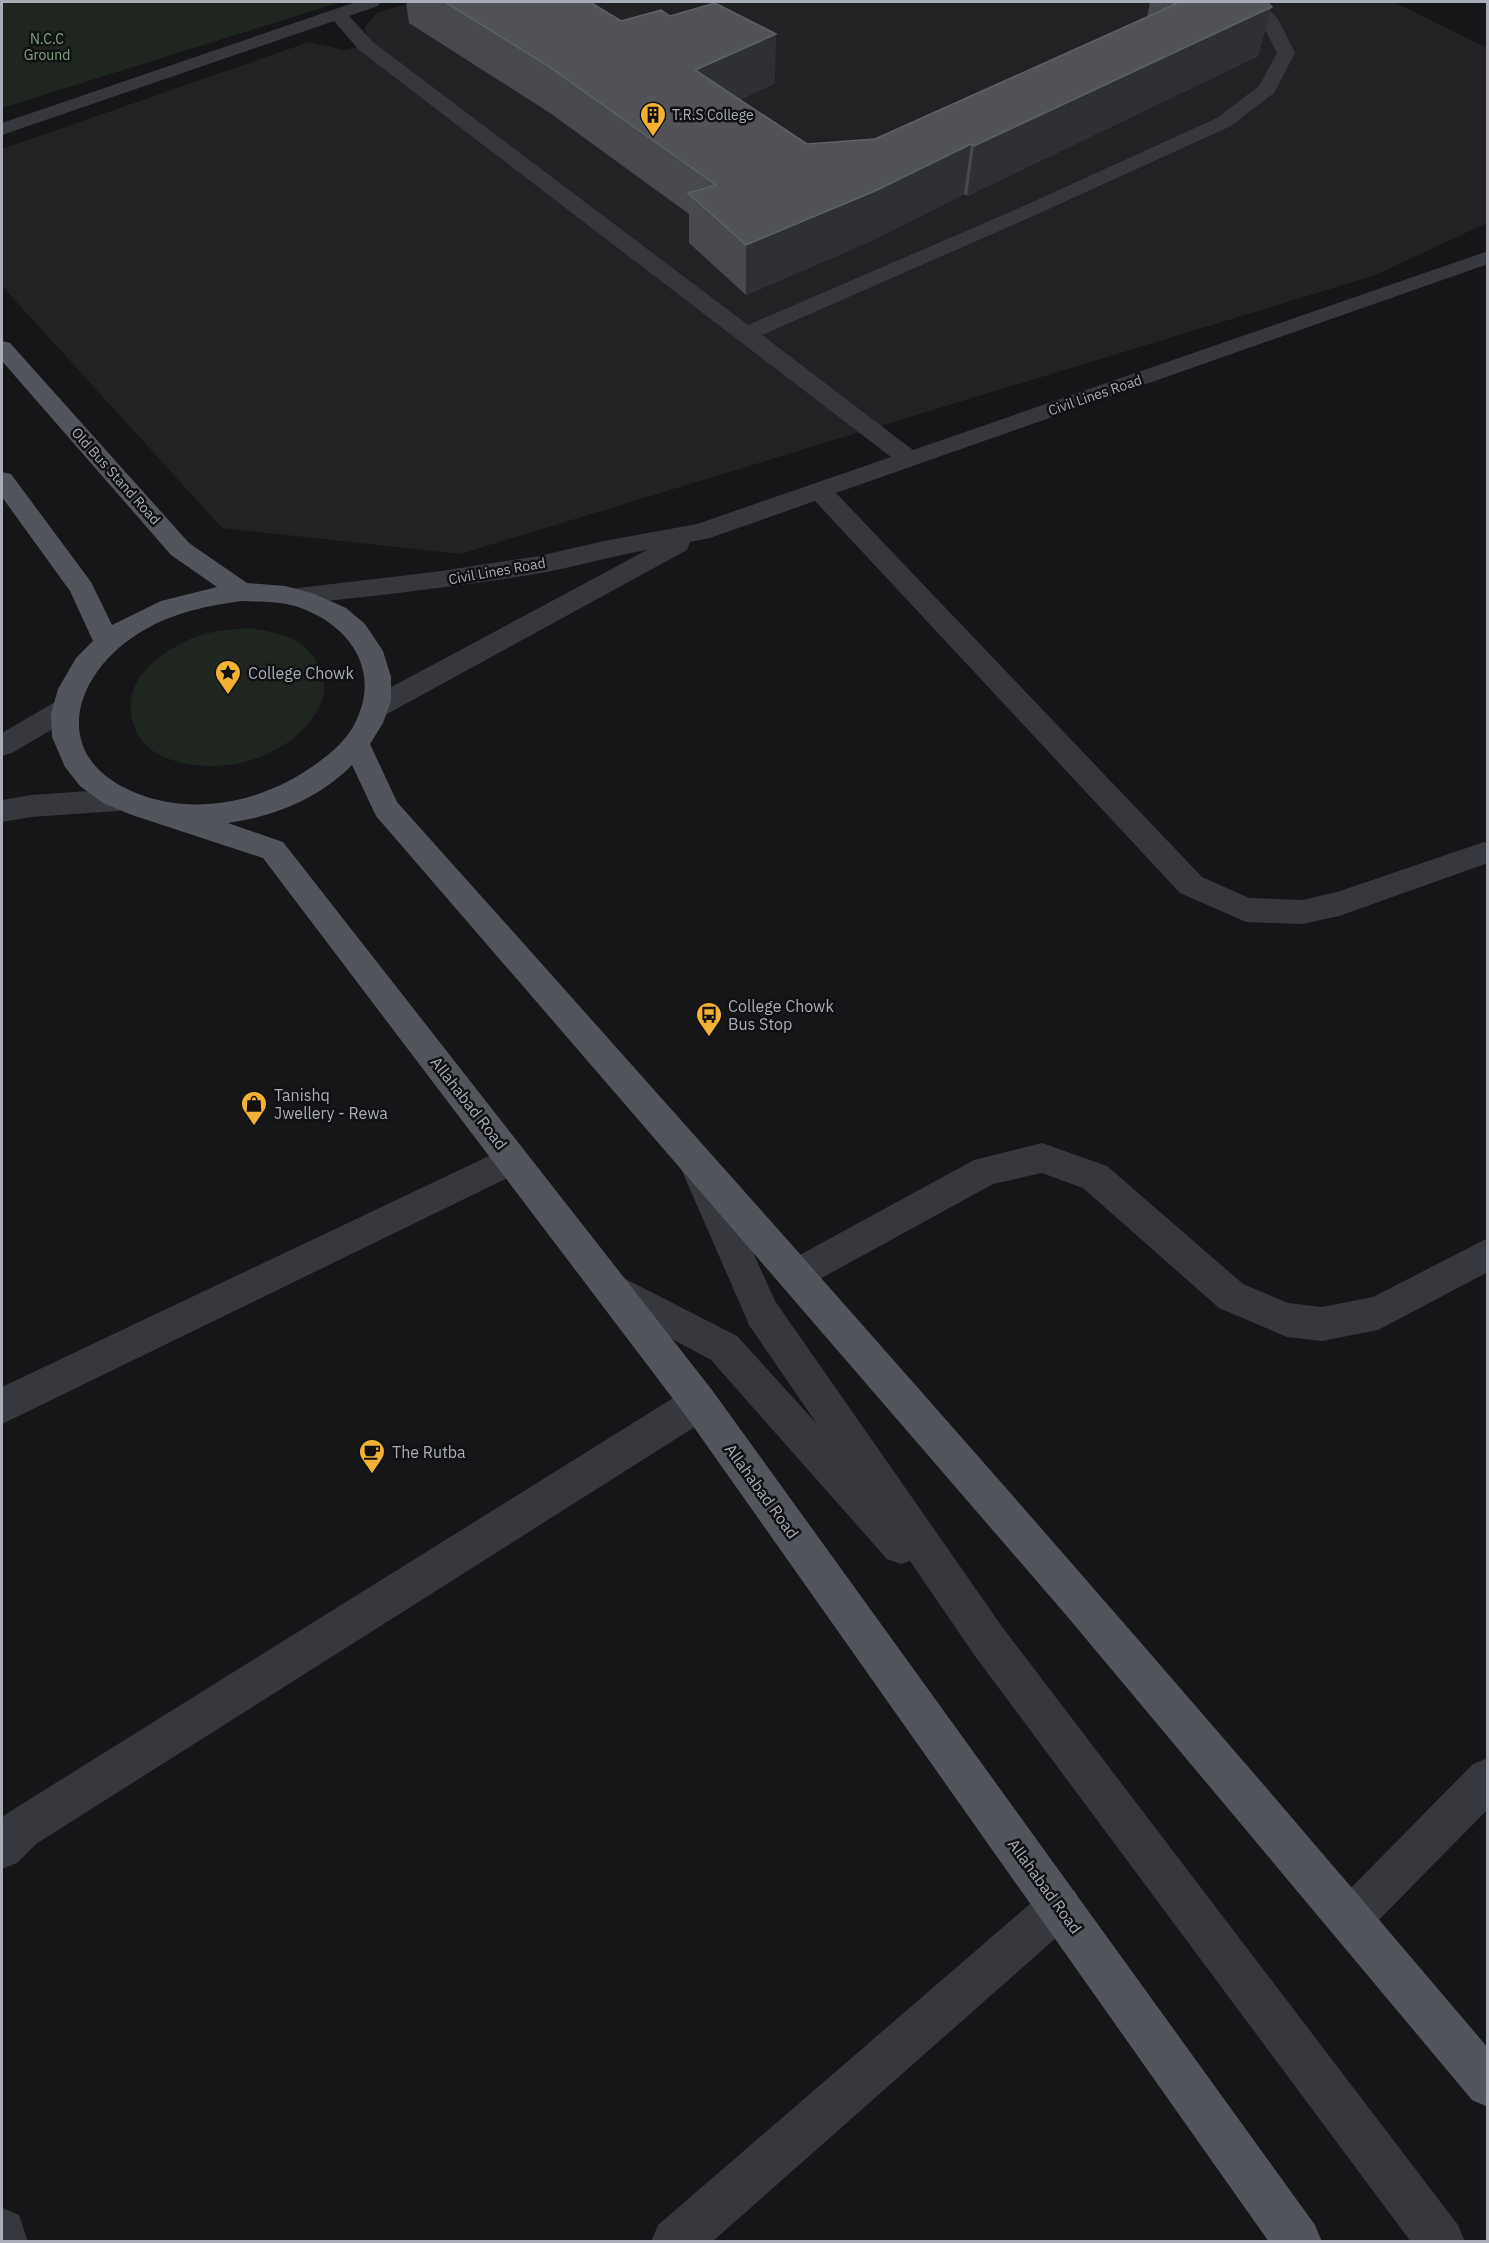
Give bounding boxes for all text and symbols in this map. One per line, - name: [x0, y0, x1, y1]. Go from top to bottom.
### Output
- park label: N.C.C Ground: [24, 30, 70, 64]
- building icon: T.R.S College: [638, 100, 668, 138]
- place label: T.R.S College: [672, 106, 754, 124]
- street label: Civil Lines Road: [1046, 371, 1144, 419]
- street label: Old Bus Stand Road: [68, 424, 164, 528]
- street label: Civil Lines Road: [447, 554, 547, 588]
- place icon: College Chowk: [213, 658, 243, 696]
- place label: College Chowk: [248, 663, 354, 683]
- place label: College Chowk Bus Stop: [728, 996, 834, 1034]
- bus stop icon: College Chowk Bus Stop: [694, 1000, 724, 1038]
- street label: Allahabad Road: [426, 1052, 512, 1154]
- place label: Tanishq Jwellery - Rewa: [274, 1085, 388, 1123]
- shop icon: Tanishq Jwellery - Rewa: [239, 1089, 269, 1127]
- cafe icon: The Rutba: [357, 1437, 387, 1475]
- street label: Allahabad Road: [721, 1440, 803, 1542]
- place label: The Rutba: [392, 1442, 466, 1462]
- street label: Allahabad Road: [1004, 1835, 1086, 1937]

